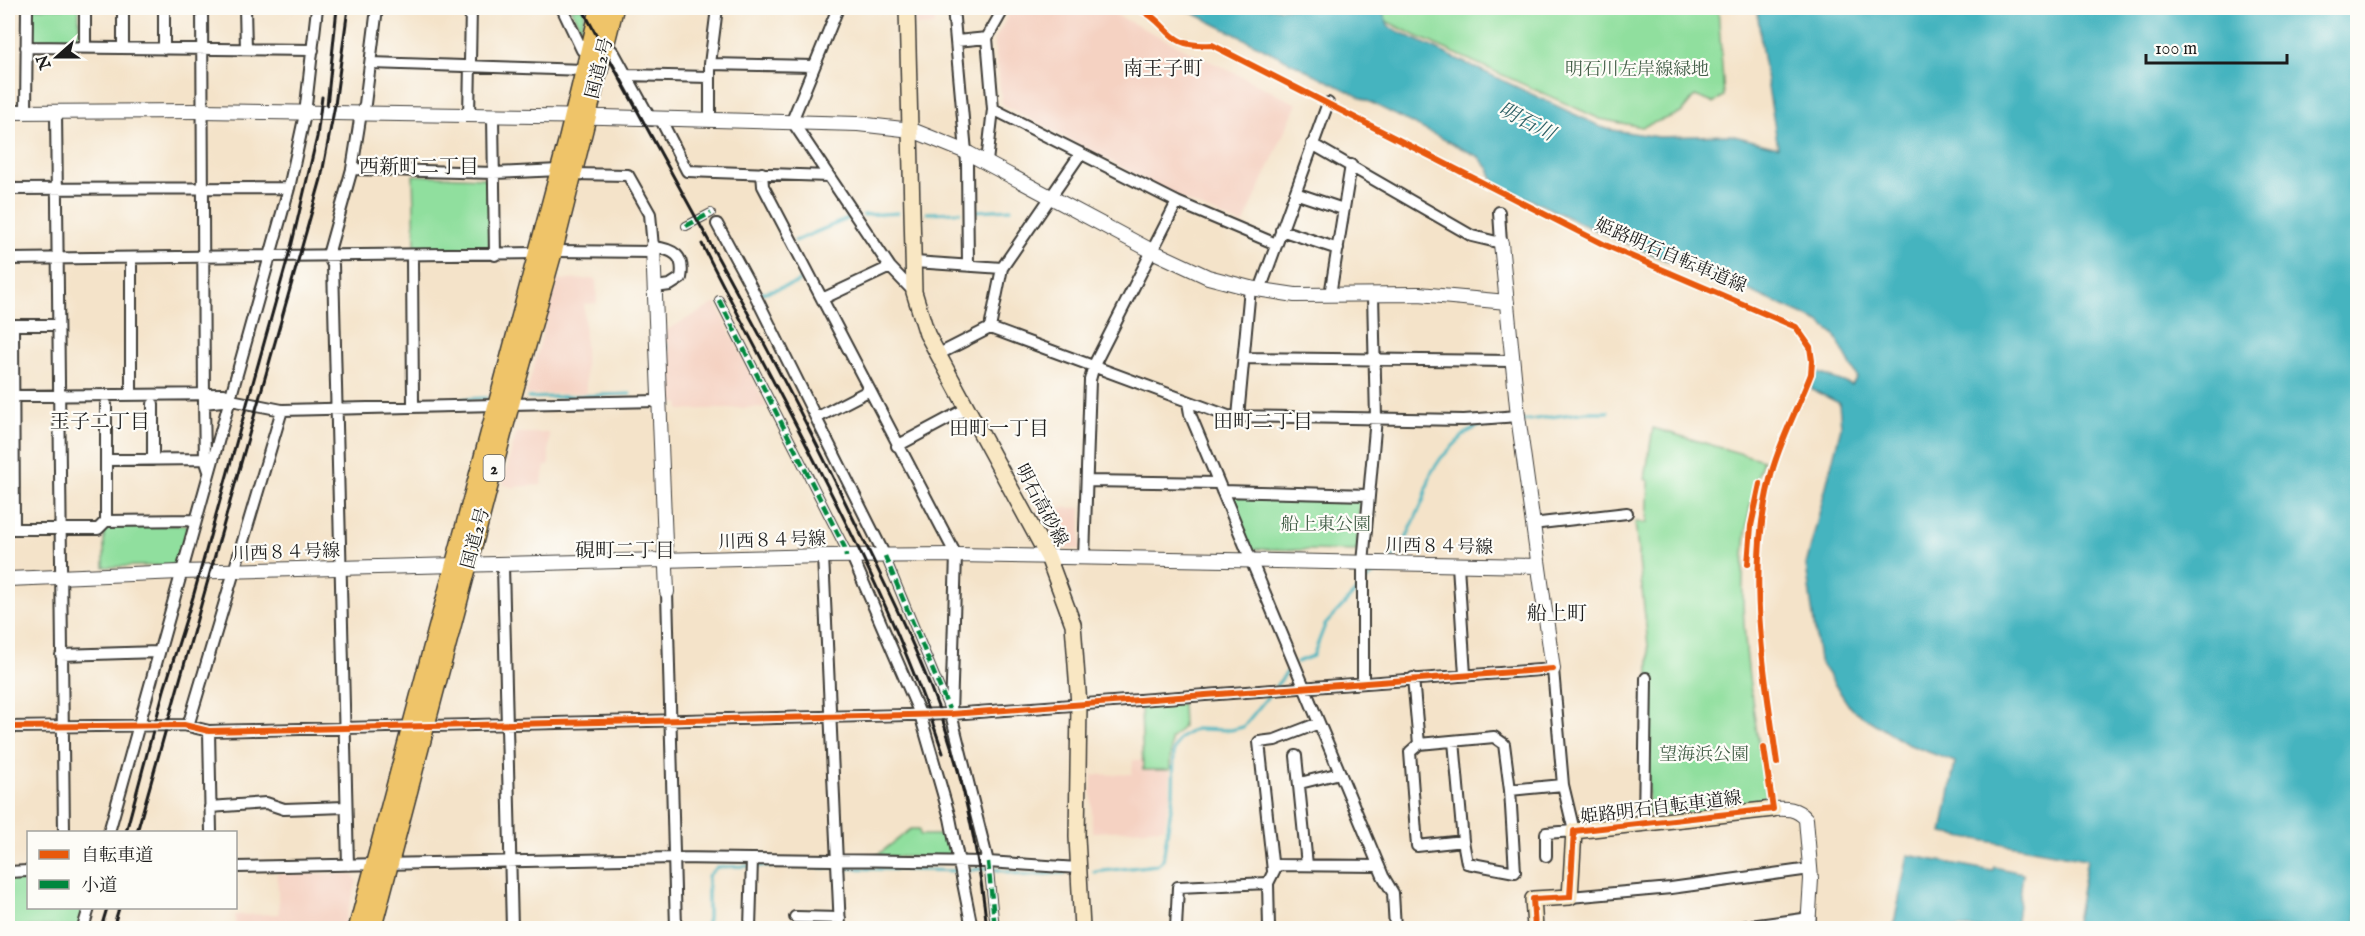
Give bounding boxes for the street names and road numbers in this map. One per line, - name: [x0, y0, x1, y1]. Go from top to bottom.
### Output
- street label: 国道2号: [582, 35, 619, 101]
- street label: 姫路明石自転車道線: [1591, 214, 1749, 299]
- road number: 2: [484, 455, 504, 481]
- street label: 明石高砂線: [1009, 461, 1072, 551]
- street label: 国道2号: [457, 505, 496, 572]
- street label: 川西８４号線: [718, 528, 826, 555]
- street label: 川西８４号線: [1385, 535, 1493, 560]
- street label: 川西８４号線: [232, 540, 340, 567]
- street label: 姫路明石自転車道線: [1579, 787, 1743, 830]

